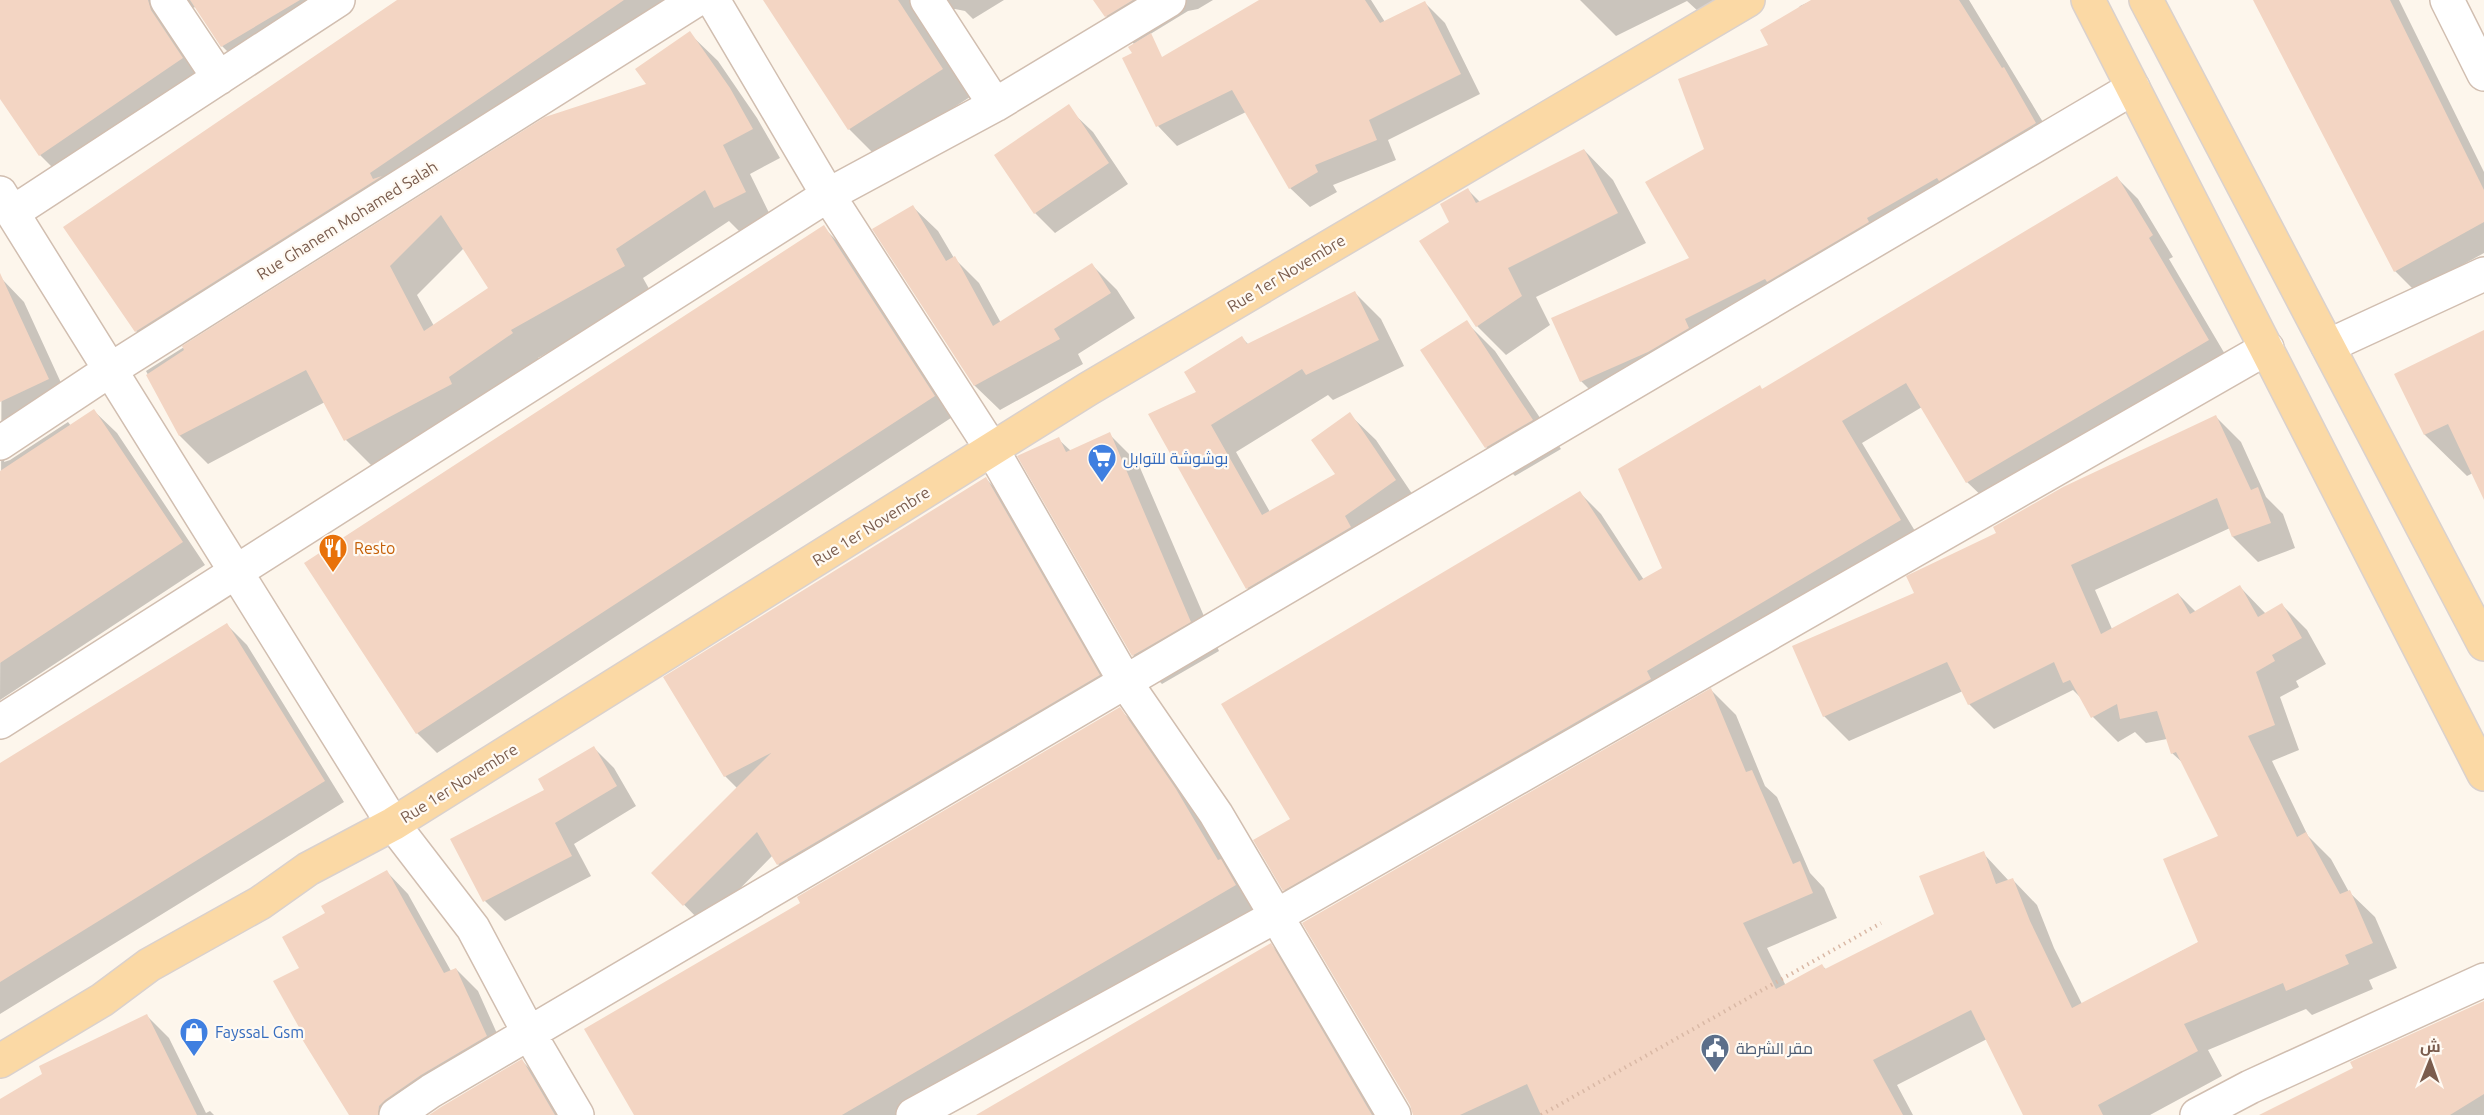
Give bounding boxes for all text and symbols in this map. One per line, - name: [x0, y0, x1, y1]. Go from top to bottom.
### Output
- street label: Rue Ghanem Mohamed Salah: [253, 157, 441, 283]
- street label: Rue 1er Novembre: [1224, 231, 1348, 315]
- supermarket icon: بوشوشة للتوابل: [1086, 442, 1118, 484]
- place label: بوشوشة للتوابل: [1123, 449, 1228, 469]
- street label: Rue 1er Novembre: [809, 483, 933, 569]
- restaurant icon: Resto: [317, 532, 349, 574]
- place label: Resto: [354, 539, 395, 557]
- street label: Rue 1er Novembre: [397, 740, 521, 826]
- shop icon: FayssaL Gsm: [178, 1016, 210, 1058]
- place label: FayssaL Gsm: [215, 1023, 304, 1041]
- north arrow: [2400, 1031, 2460, 1091]
- public building icon: مقر الشرطة: [1699, 1032, 1731, 1074]
- text: ش: [2420, 1037, 2441, 1056]
- place label: مقر الشرطة: [1736, 1039, 1813, 1058]

